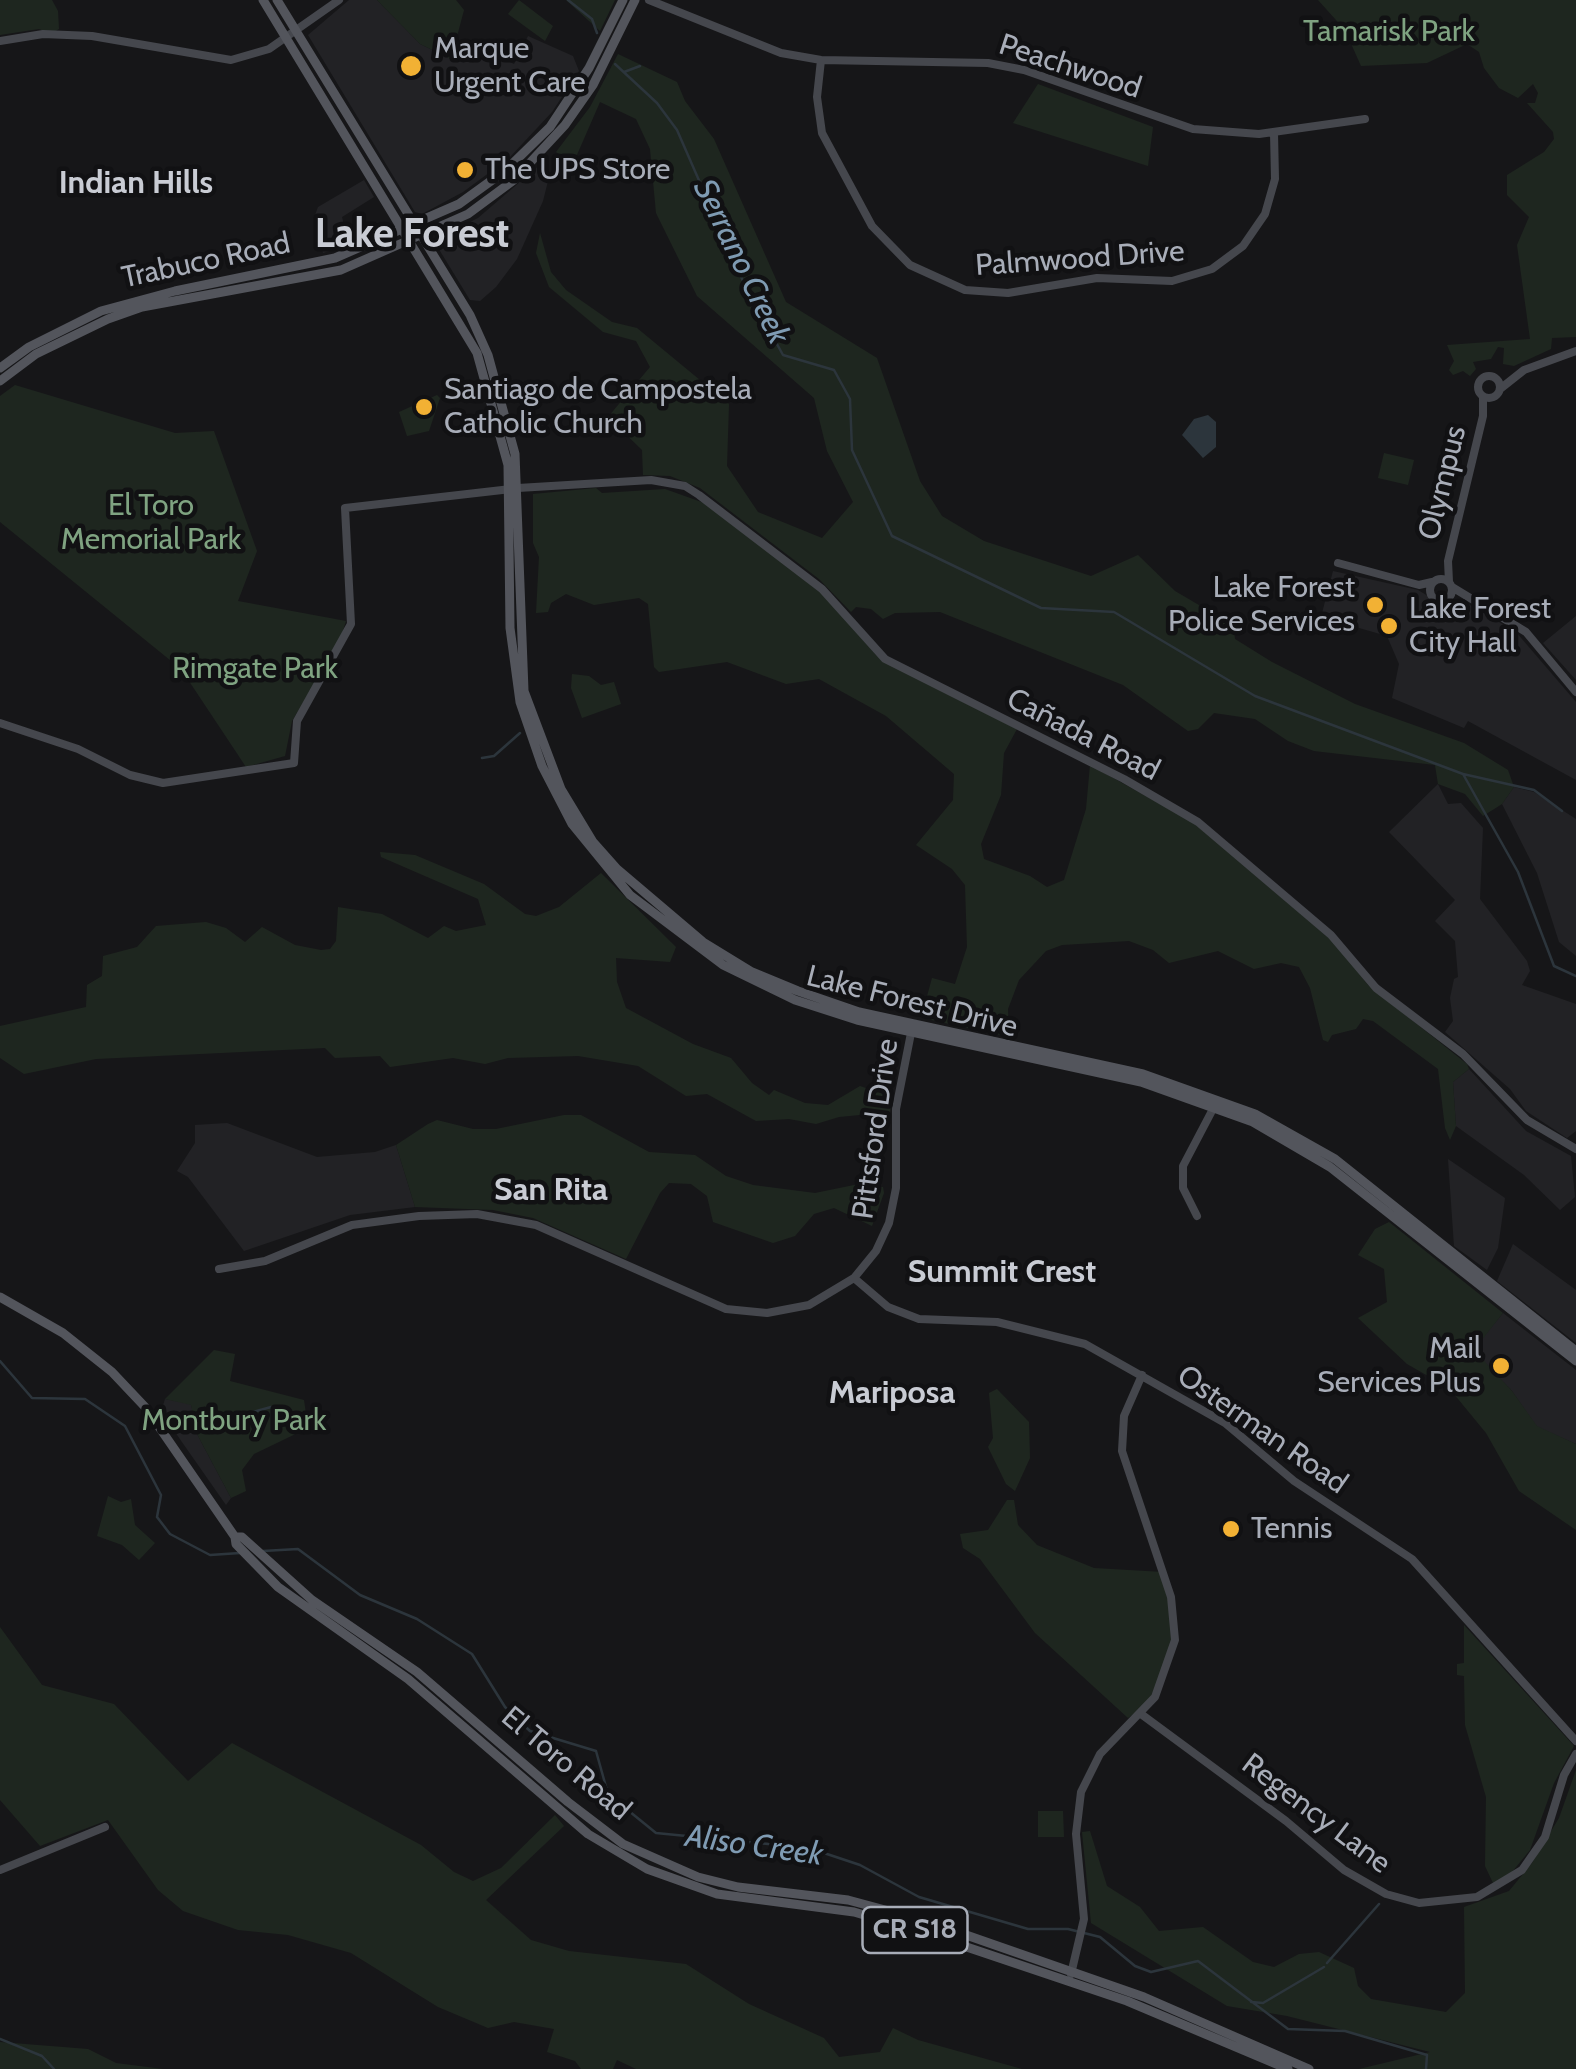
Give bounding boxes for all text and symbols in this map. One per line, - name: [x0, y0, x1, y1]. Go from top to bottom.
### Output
- park label: Tamarisk Park: [1303, 14, 1475, 50]
- street label: Peachwood: [994, 27, 1146, 107]
- place label: Marque Urgent Care: [434, 31, 586, 102]
- marker: Marque Urgent Care: [398, 53, 424, 79]
- place label: The UPS Store: [485, 152, 670, 188]
- marker: The UPS Store: [454, 159, 476, 181]
- district label: Indian Hills: [59, 165, 213, 203]
- water label: Serrano Creek: [685, 173, 797, 351]
- district label: Lake Forest: [315, 211, 509, 259]
- street label: Trabuco Road: [119, 226, 293, 296]
- street label: Palmwood Drive: [974, 234, 1186, 284]
- place label: Santiago de Campostela Catholic Church: [444, 372, 752, 442]
- marker: Santiago de Campostela Catholic Church: [413, 396, 435, 418]
- street label: Olympus: [1411, 422, 1475, 544]
- park label: El Toro Memorial Park: [61, 488, 241, 558]
- place label: Lake Forest Police Services: [1168, 570, 1355, 640]
- place label: Lake Forest City Hall: [1409, 591, 1551, 662]
- marker: Lake Forest Police Services: [1364, 594, 1386, 616]
- marker: Lake Forest City Hall: [1378, 615, 1400, 637]
- park label: Rimgate Park: [172, 651, 338, 687]
- street label: Cañada Road: [1000, 681, 1166, 789]
- street label: Lake Forest Drive: [803, 958, 1021, 1046]
- street label: Pittsford Drive: [846, 1036, 906, 1222]
- district label: San Rita: [494, 1172, 608, 1210]
- district label: Summit Crest: [908, 1254, 1096, 1292]
- place label: Mail Services Plus: [1317, 1331, 1481, 1402]
- marker: Mail Services Plus: [1490, 1355, 1512, 1377]
- street label: Osterman Road: [1170, 1358, 1354, 1502]
- district label: Mariposa: [829, 1375, 955, 1413]
- park label: Montbury Park: [142, 1403, 326, 1439]
- place label: Tennis: [1251, 1511, 1332, 1547]
- marker: Tennis: [1220, 1518, 1242, 1540]
- street label: El Toro Road: [494, 1699, 638, 1829]
- street label: Regency Lane: [1234, 1746, 1398, 1882]
- water label: Aliso Creek: [683, 1817, 825, 1875]
- road number: CR S18: [862, 1907, 968, 1953]

